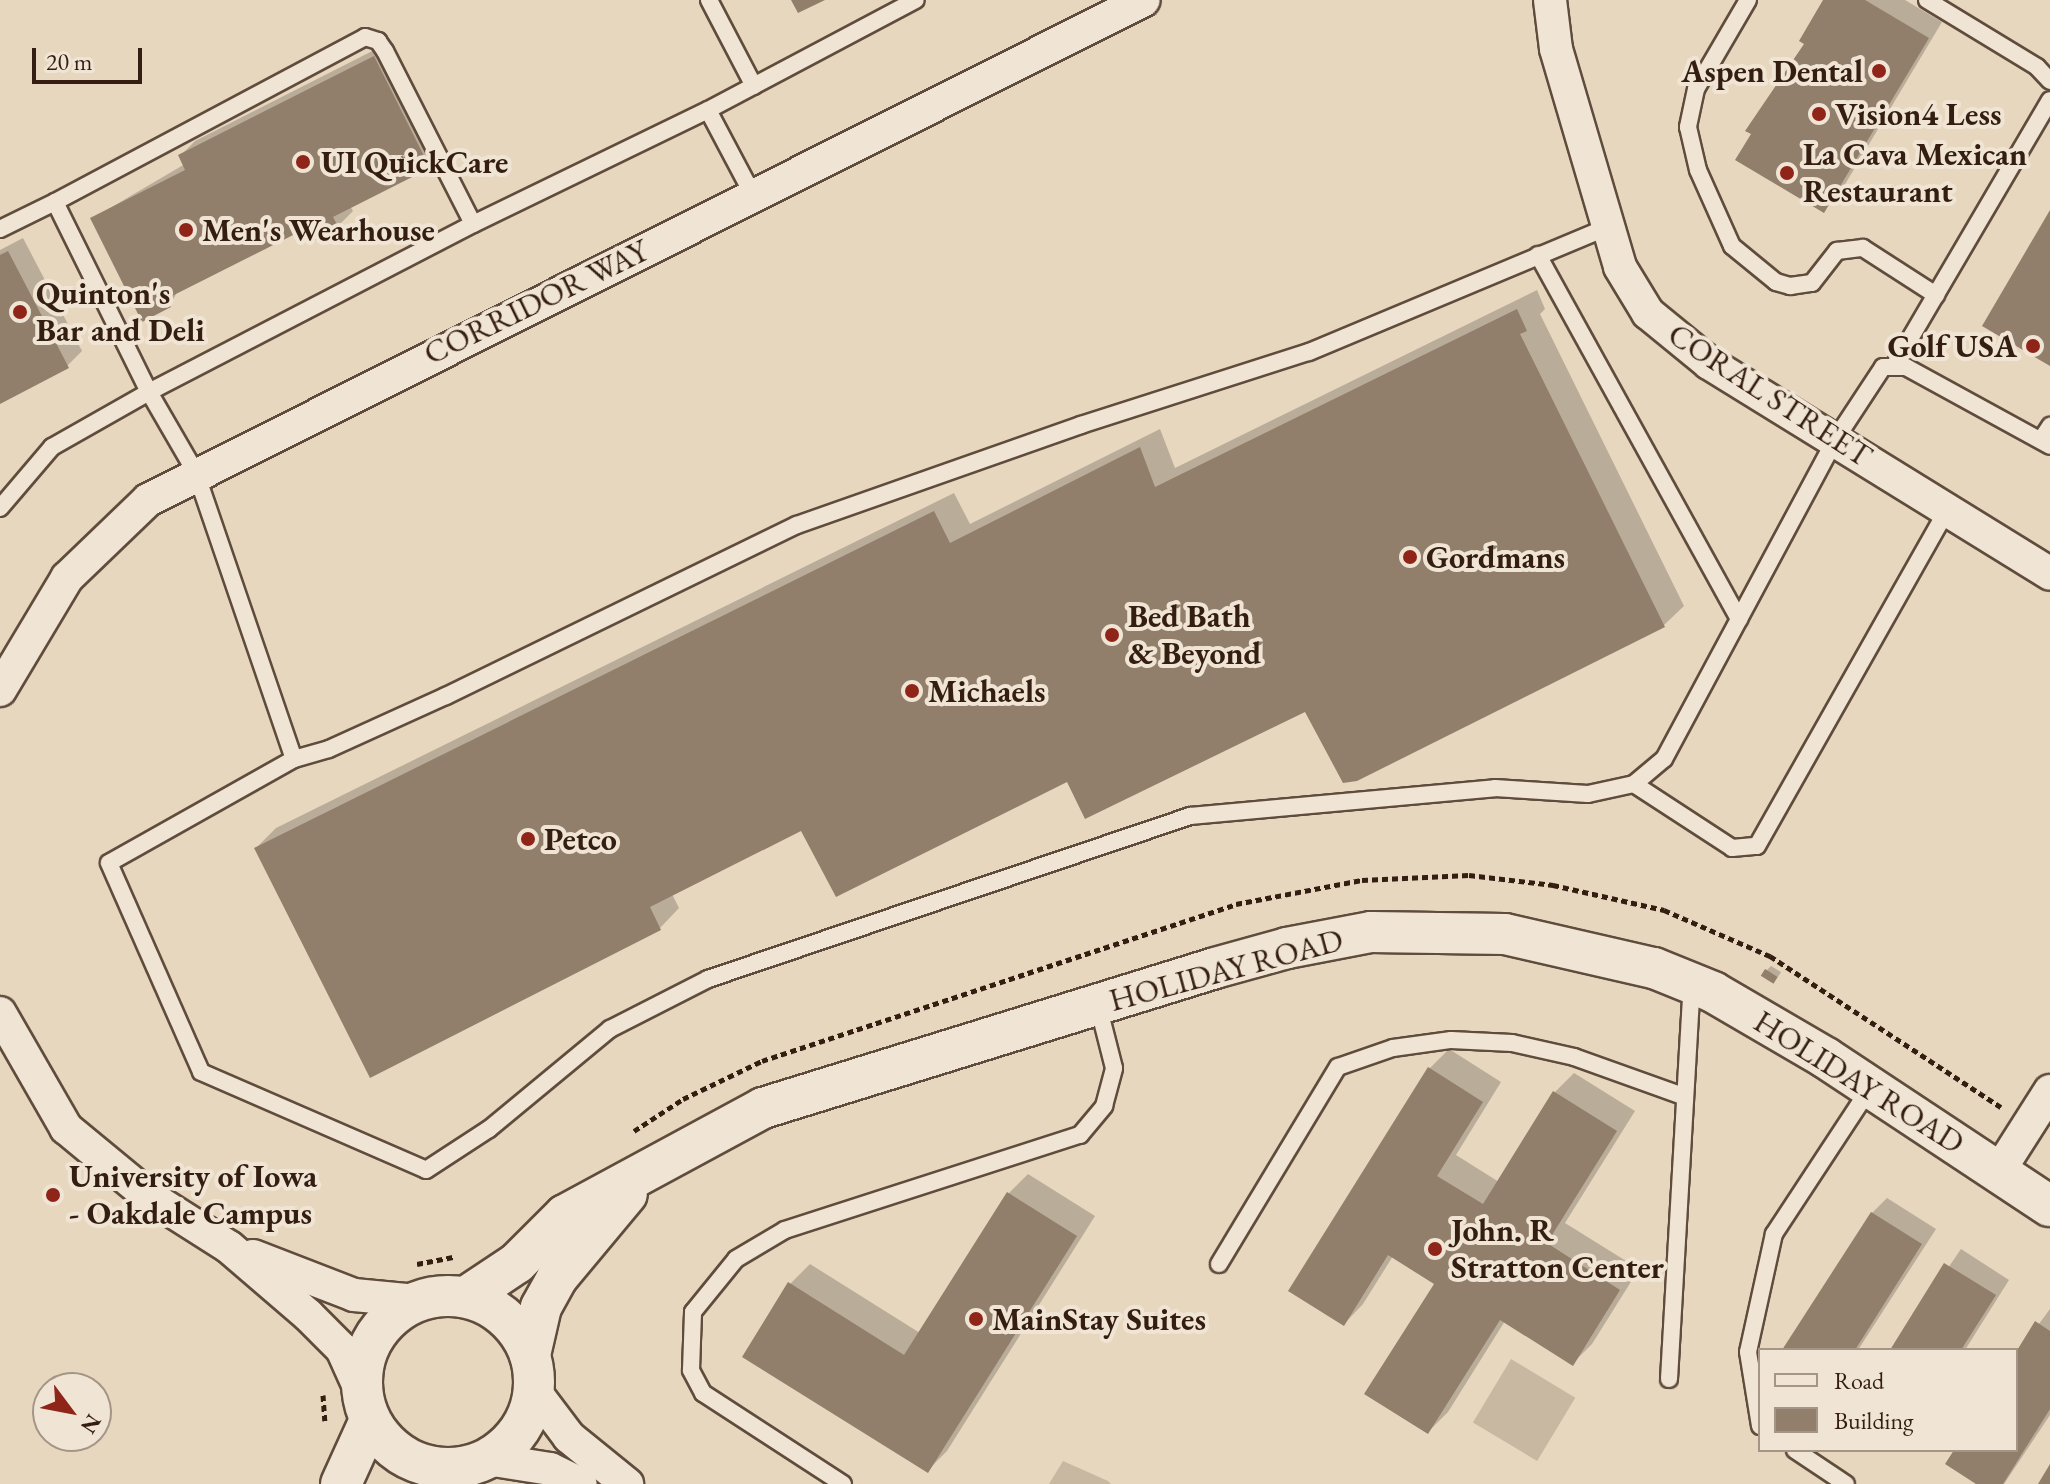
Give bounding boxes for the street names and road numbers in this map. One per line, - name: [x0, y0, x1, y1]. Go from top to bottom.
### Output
- street label: CORRIDOR WAY: [418, 231, 654, 373]
- street label: CORAL STREET: [1661, 315, 1879, 475]
- street label: HOLIDAY ROAD: [1105, 920, 1347, 1020]
- street label: HOLIDAY ROAD: [1747, 1002, 1971, 1162]

